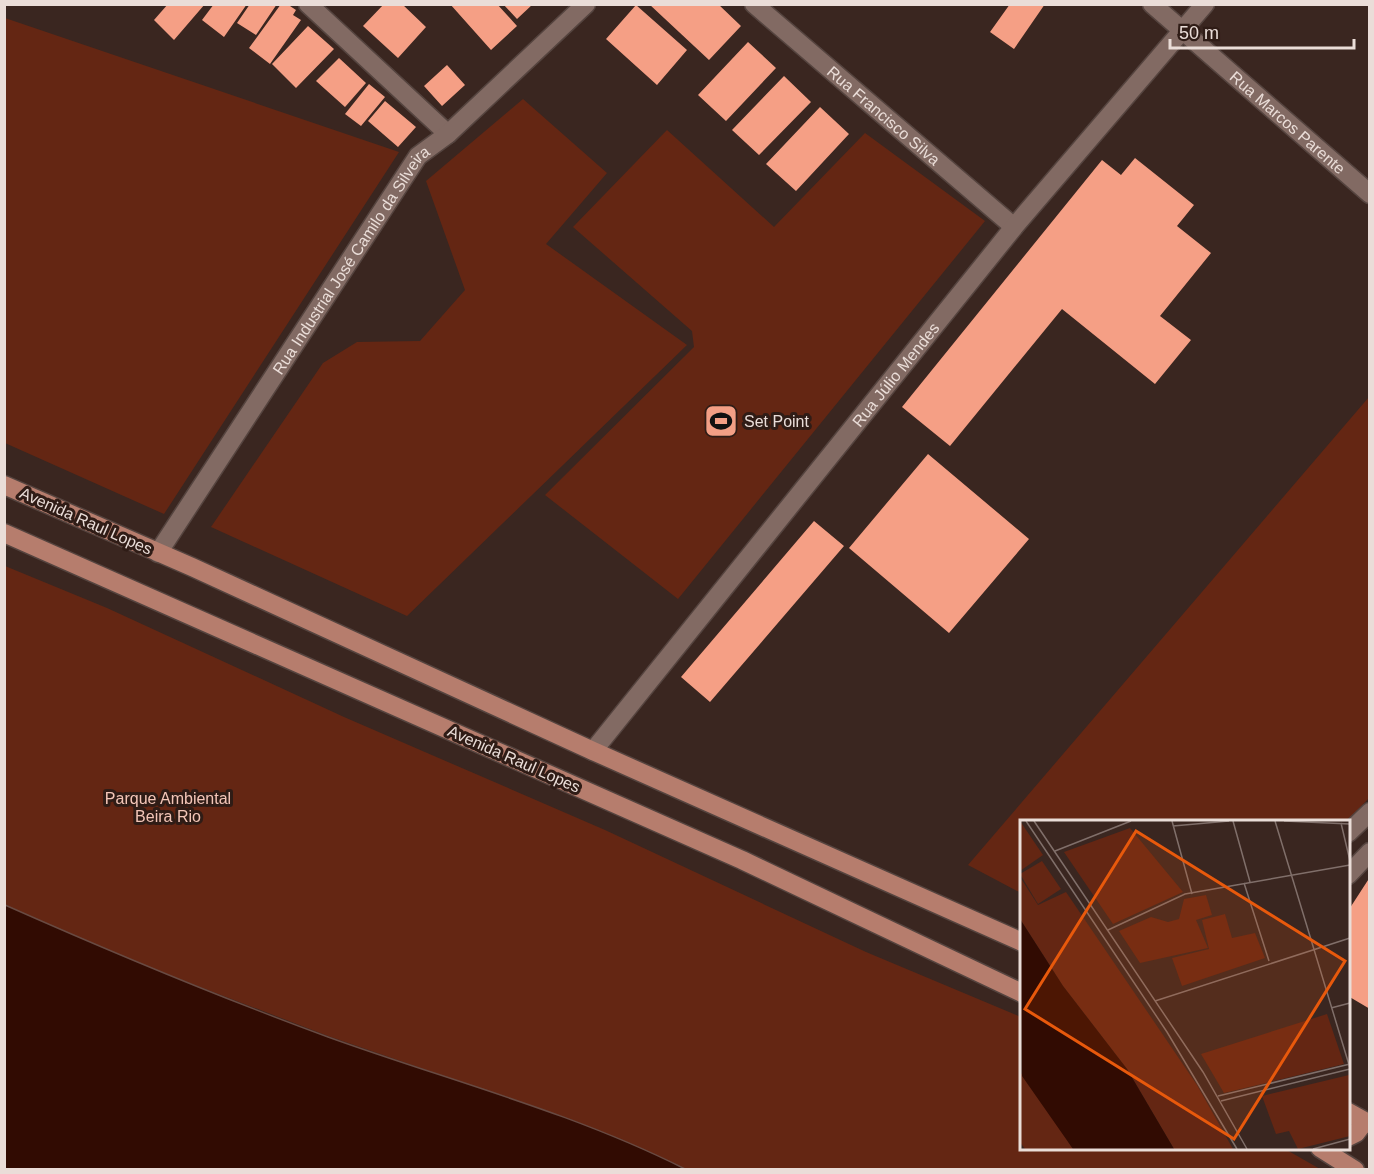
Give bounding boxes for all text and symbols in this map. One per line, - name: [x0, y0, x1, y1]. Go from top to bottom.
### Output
- scale bar: [1170, 12, 1354, 50]
- text: 50 m: [1179, 23, 1219, 43]
- street label: Rua Francisco Silva: [824, 63, 943, 168]
- street label: Rua Marcos Parente: [1227, 68, 1349, 177]
- street label: Rua Industrial José Camilo da Silveira: [269, 142, 433, 377]
- street label: Rua Júlio Mendes: [849, 319, 942, 430]
- sports icon: Set Point: [703, 403, 739, 439]
- place label: Set Point: [744, 413, 809, 430]
- street label: Avenida Raul Lopes: [17, 484, 155, 558]
- street label: Avenida Raul Lopes: [445, 722, 583, 796]
- park label: Parque Ambiental Beira Rio: [105, 790, 231, 825]
- inset map: [1020, 820, 1350, 1150]

